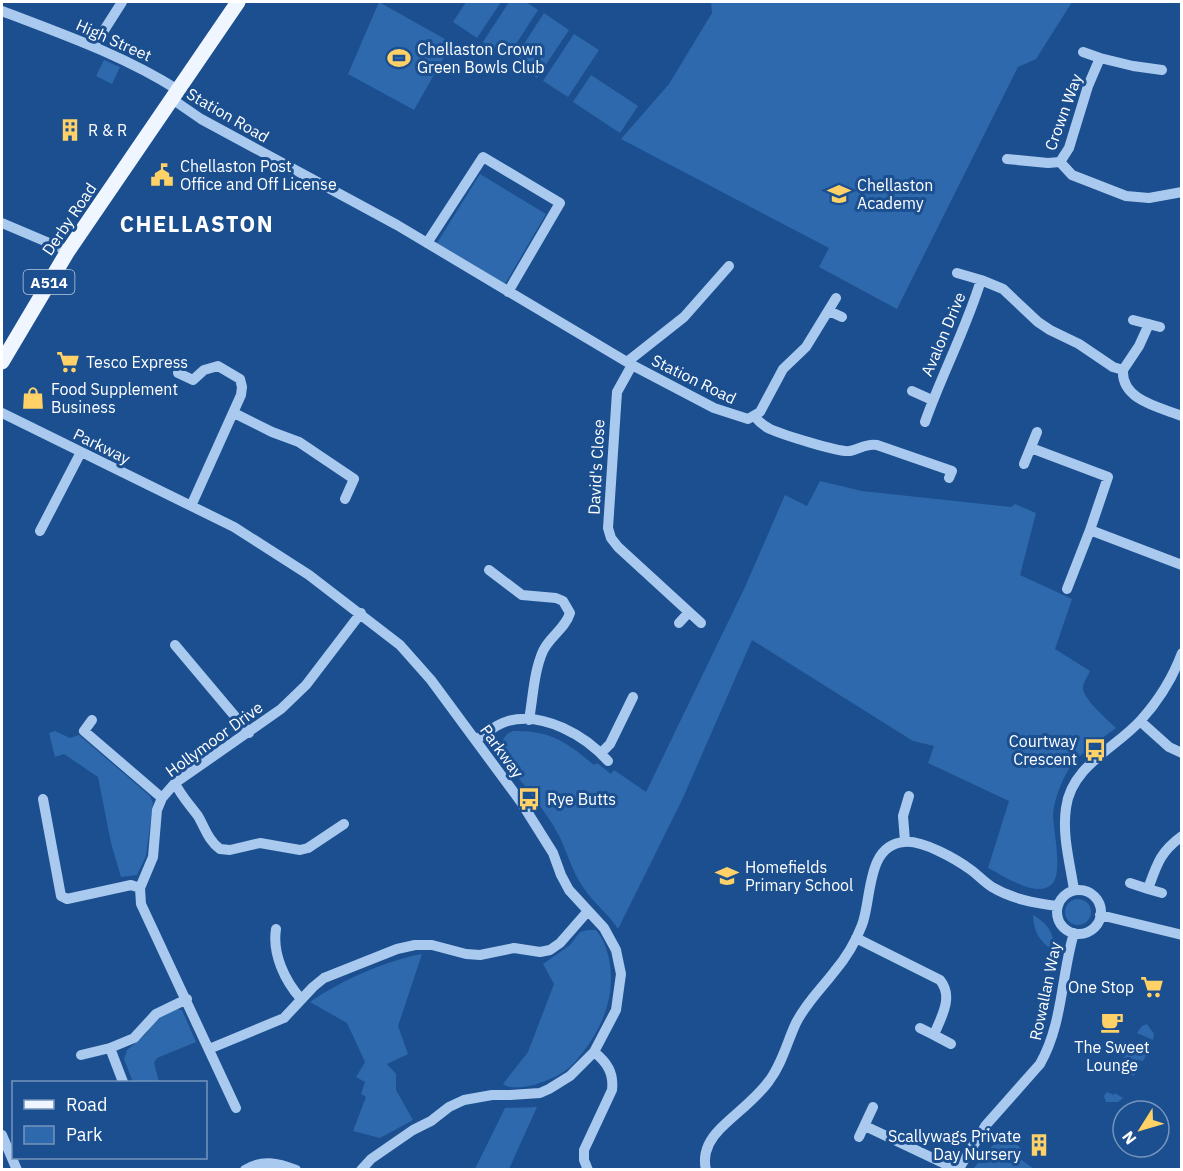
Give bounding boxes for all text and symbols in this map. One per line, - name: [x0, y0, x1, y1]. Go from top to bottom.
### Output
- street label: High Street: [73, 14, 155, 66]
- place label: Chellaston Crown Green Bowls Club: [417, 39, 545, 77]
- sports icon: Chellaston Crown Green Bowls Club: [386, 45, 412, 71]
- street label: Crown Way: [1040, 71, 1086, 153]
- street label: Station Road: [183, 83, 273, 147]
- building icon: R & R: [57, 117, 83, 143]
- place label: R & R: [88, 120, 127, 140]
- place label: Chellaston Post Office and Off License: [180, 156, 337, 194]
- public building icon: Chellaston Post Office and Off License: [149, 162, 175, 188]
- place label: Chellaston Academy: [857, 175, 933, 213]
- street label: Derby Road: [37, 179, 101, 259]
- school or university icon: Chellaston Academy: [826, 181, 852, 207]
- district label: CHELLASTON: [120, 209, 274, 238]
- road number: A514: [23, 270, 74, 294]
- street label: Avalon Drive: [916, 289, 970, 379]
- supermarket icon: Tesco Express: [55, 349, 81, 375]
- street label: Station Road: [648, 350, 740, 408]
- place label: Tesco Express: [86, 352, 188, 372]
- place label: Food Supplement Business: [51, 379, 178, 417]
- shop icon: Food Supplement Business: [20, 385, 46, 411]
- street label: David's Close: [584, 419, 608, 515]
- street label: Parkway: [70, 424, 134, 468]
- street label: Hollymoor Drive: [161, 697, 267, 781]
- street label: Parkway: [476, 720, 528, 782]
- place label: Courtway Crescent: [1009, 731, 1077, 769]
- bus stop icon: Courtway Crescent: [1082, 737, 1108, 763]
- bus stop icon: Rye Butts: [516, 786, 542, 812]
- place label: Rye Butts: [547, 789, 616, 809]
- place label: Homefields Primary School: [745, 857, 853, 895]
- school or university icon: Homefields Primary School: [714, 863, 740, 889]
- street label: Rowallan Way: [1025, 940, 1065, 1042]
- supermarket icon: One Stop: [1139, 974, 1165, 1000]
- place label: One Stop: [1068, 977, 1134, 997]
- cafe icon: The Sweet Lounge: [1099, 1009, 1125, 1035]
- place label: The Sweet Lounge: [1074, 1037, 1150, 1075]
- legend: [12, 1081, 207, 1159]
- text: Road: [66, 1093, 107, 1116]
- north arrow: [1111, 1099, 1171, 1159]
- text: Park: [66, 1123, 103, 1146]
- place label: Scallywags Private Day Nursery: [888, 1126, 1021, 1164]
- text: N: [1118, 1127, 1140, 1149]
- building icon: Scallywags Private Day Nursery: [1026, 1132, 1052, 1158]

